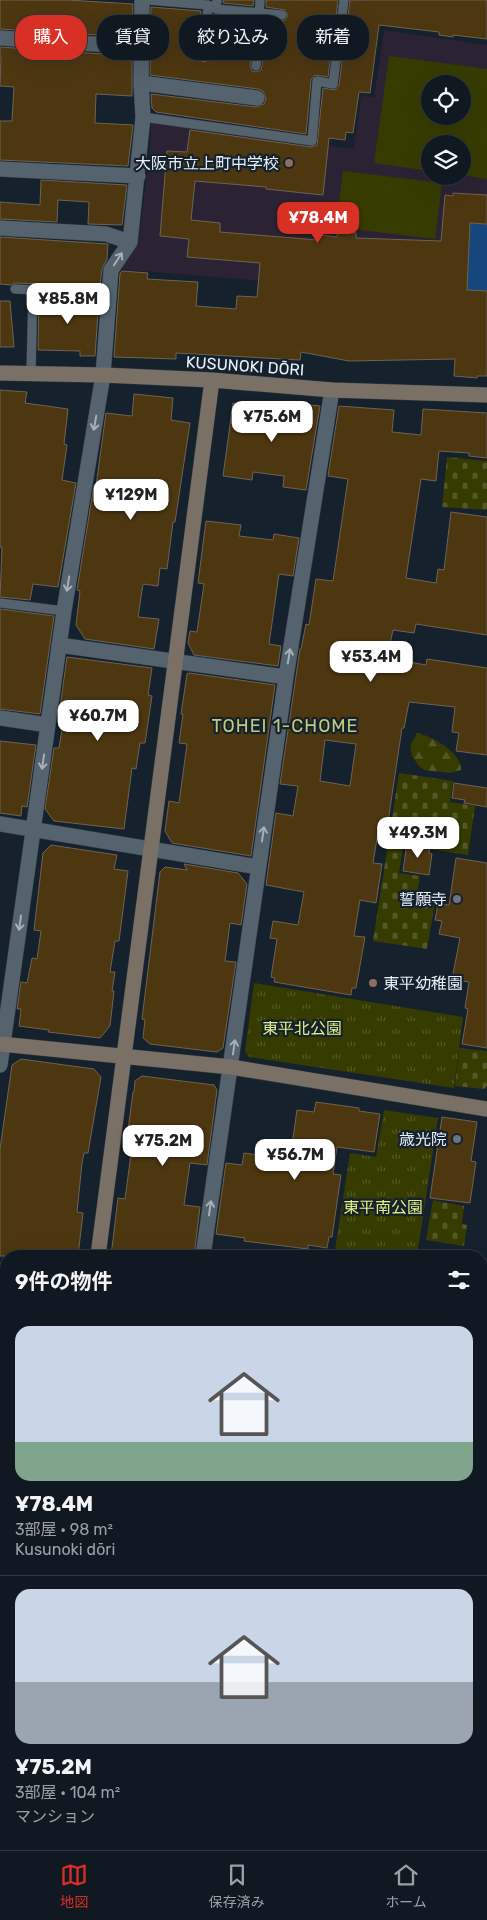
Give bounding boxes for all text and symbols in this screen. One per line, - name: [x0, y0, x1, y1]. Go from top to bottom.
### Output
- chip: 購入: [15, 15, 87, 60]
- chip: 賃貸: [97, 15, 169, 60]
- chip: 絞り込み: [179, 15, 287, 60]
- chip: 新着: [297, 15, 369, 60]
- map controls: [421, 75, 471, 185]
- button: locate: [421, 75, 471, 125]
- button: layers: [421, 135, 471, 185]
- place label: 大阪市立上町中学校: [135, 154, 279, 173]
- marker: 大阪市立上町中学校: [283, 157, 295, 169]
- pin: ¥78.4M: [277, 202, 359, 244]
- text: ¥78.4M: [288, 208, 348, 227]
- one-way arrow: [113, 252, 124, 266]
- pin: ¥85.8M: [27, 282, 109, 325]
- text: ¥85.8M: [38, 289, 98, 308]
- street label: KUSUNOKI DŌRI: [185, 352, 305, 380]
- pin: ¥75.6M: [231, 400, 313, 443]
- text: ¥75.6M: [243, 407, 301, 426]
- one-way arrow: [90, 415, 100, 431]
- pin: ¥129M: [96, 478, 166, 521]
- text: ¥129M: [105, 485, 157, 504]
- one-way arrow: [63, 575, 73, 591]
- pin: ¥53.4M: [330, 640, 412, 683]
- text: ¥53.4M: [341, 647, 401, 666]
- one-way arrow: [285, 649, 295, 665]
- pin: ¥60.7M: [57, 700, 139, 742]
- text: ¥60.7M: [69, 706, 127, 725]
- district label: TOHEI 1-CHOME: [211, 715, 359, 737]
- one-way arrow: [37, 753, 47, 769]
- pin: ¥49.3M: [377, 816, 459, 859]
- text: ¥49.3M: [388, 823, 448, 842]
- one-way arrow: [258, 827, 268, 843]
- place label: 誓願寺: [399, 890, 447, 909]
- marker: 誓願寺: [451, 893, 463, 905]
- one-way arrow: [15, 914, 25, 930]
- place label: 東平幼稚園: [383, 974, 463, 993]
- marker: 東平幼稚園: [367, 977, 379, 989]
- park label: 東平北公園: [262, 1019, 342, 1038]
- one-way arrow: [229, 1040, 239, 1056]
- pin: ¥75.2M: [122, 1124, 204, 1167]
- place label: 歳光院: [399, 1130, 447, 1149]
- text: ¥75.2M: [134, 1131, 192, 1150]
- marker: 歳光院: [451, 1133, 463, 1145]
- pin: ¥56.7M: [254, 1138, 336, 1181]
- text: ¥56.7M: [266, 1145, 324, 1164]
- park label: 東平南公園: [343, 1198, 423, 1217]
- one-way arrow: [206, 1200, 216, 1216]
- icon: filters: [445, 1266, 473, 1294]
- text: 9件の物件: [15, 1269, 112, 1294]
- icon: home: [199, 1359, 289, 1449]
- text: ¥78.4M: [15, 1491, 93, 1516]
- text: 3部屋 · 98 m²: [15, 1520, 113, 1539]
- text: Kusunoki dōri: [15, 1540, 115, 1559]
- icon: home: [199, 1622, 289, 1712]
- text: ¥75.2M: [15, 1754, 92, 1779]
- text: 3部屋 · 104 m²: [15, 1783, 120, 1802]
- text: マンション: [15, 1807, 95, 1826]
- tab: 地図: [60, 1861, 88, 1911]
- tab: 保存済み: [209, 1861, 265, 1911]
- tab: ホーム: [385, 1861, 427, 1911]

